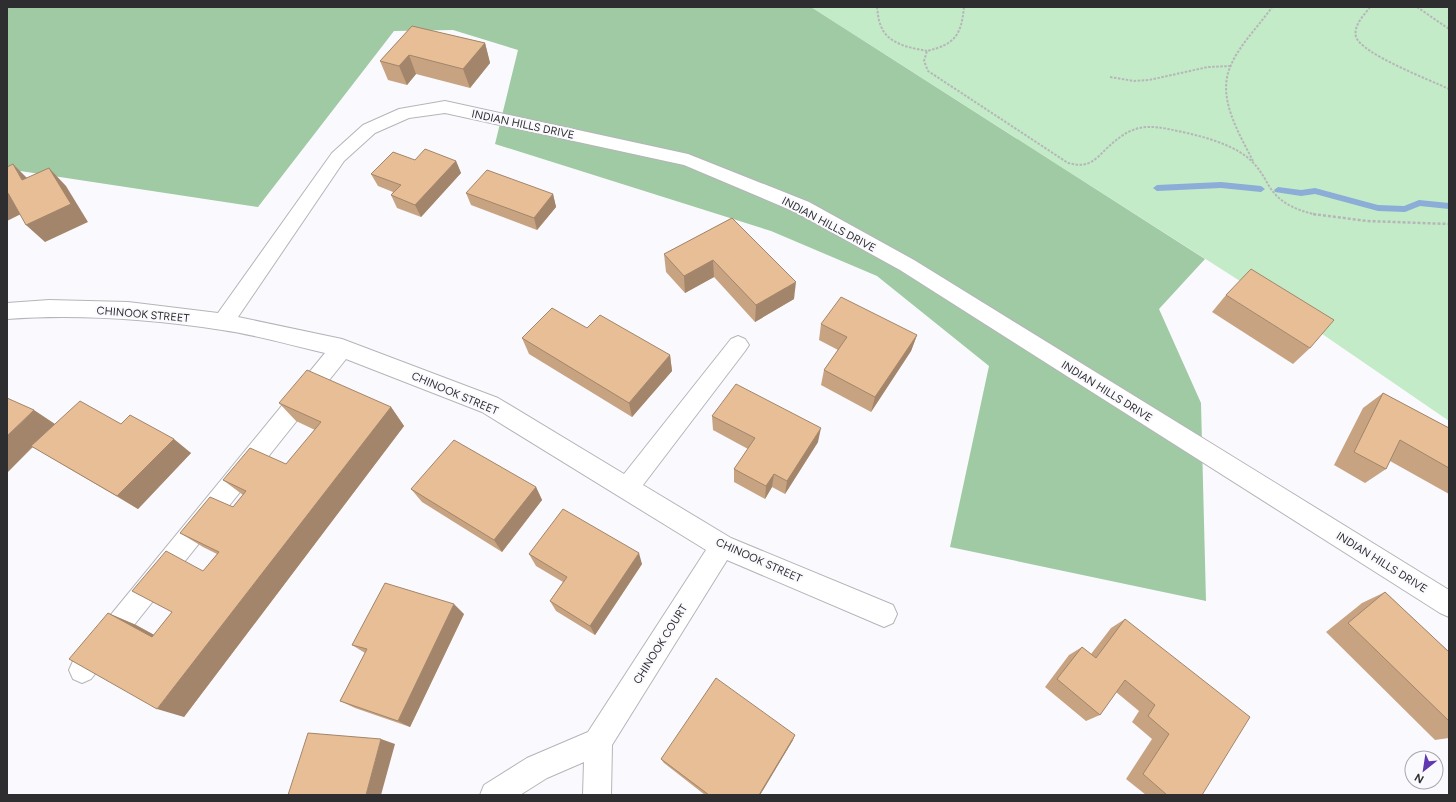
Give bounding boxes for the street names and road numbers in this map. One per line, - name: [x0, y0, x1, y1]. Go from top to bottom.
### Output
- street label: INDIAN HILLS DRIVE: [470, 107, 575, 142]
- street label: INDIAN HILLS DRIVE: [780, 194, 878, 255]
- street label: CHINOOK STREET: [96, 304, 190, 325]
- street label: INDIAN HILLS DRIVE: [1059, 358, 1154, 425]
- street label: CHINOOK STREET: [409, 369, 500, 418]
- street label: INDIAN HILLS DRIVE: [1334, 529, 1429, 596]
- street label: CHINOOK STREET: [714, 536, 804, 585]
- street label: CHINOOK COURT: [631, 602, 690, 686]

